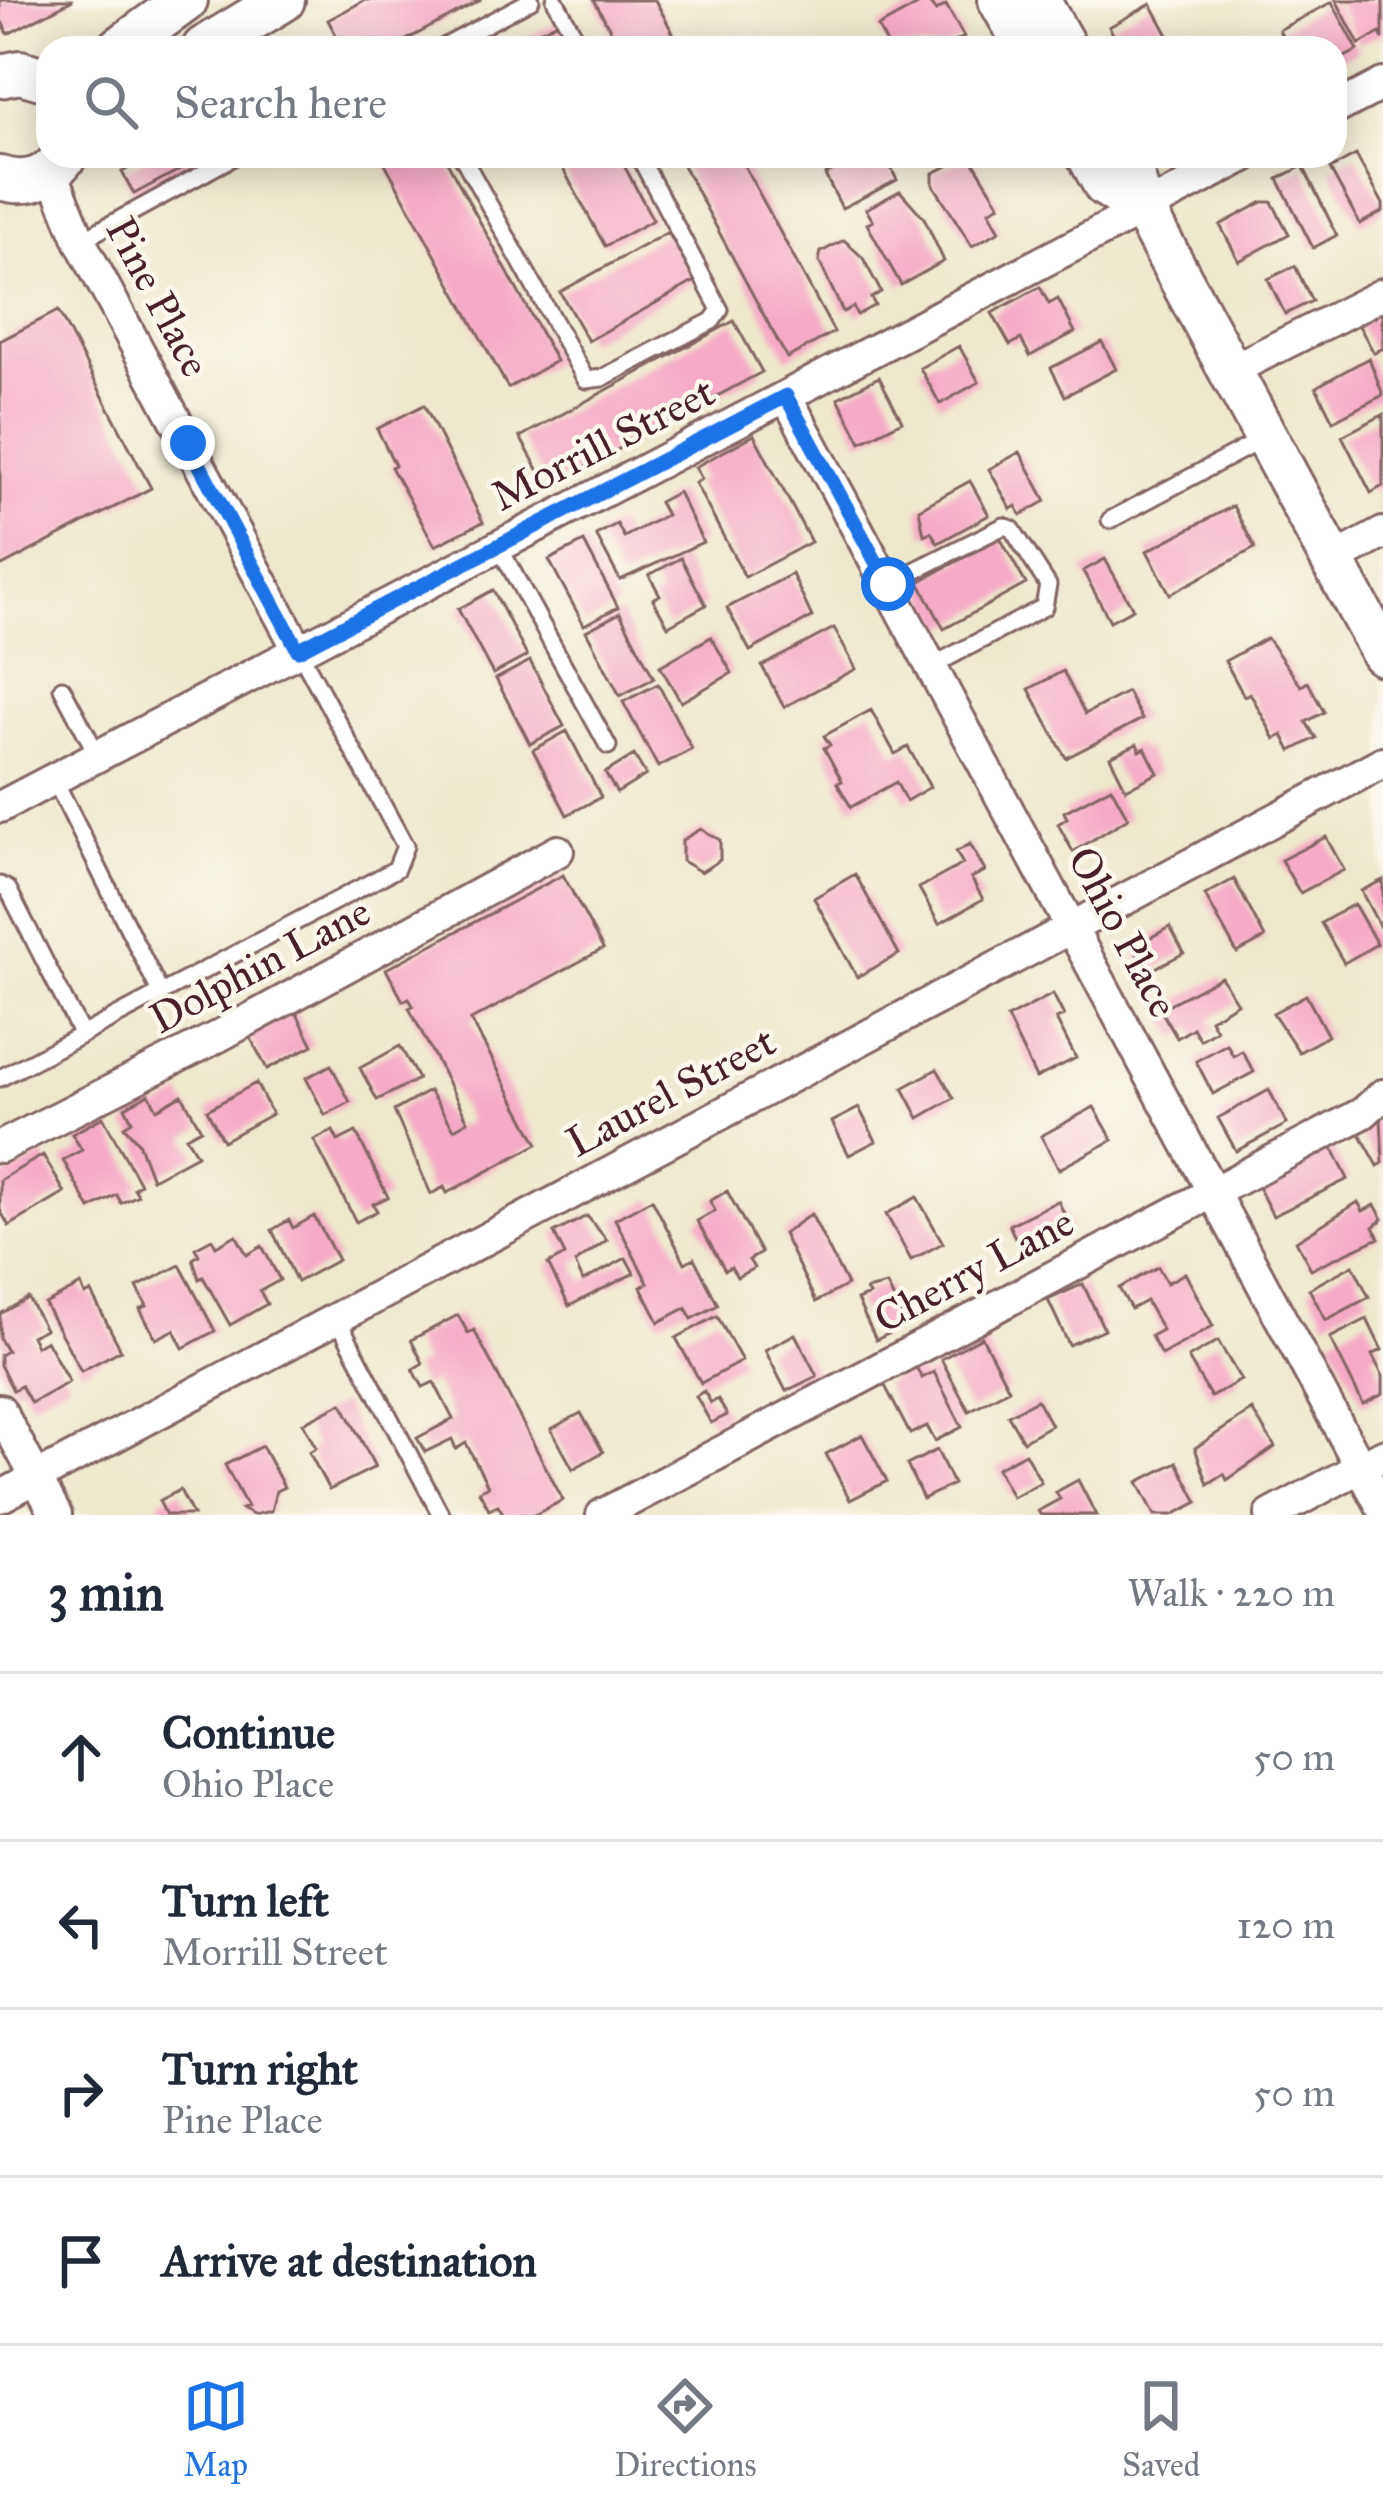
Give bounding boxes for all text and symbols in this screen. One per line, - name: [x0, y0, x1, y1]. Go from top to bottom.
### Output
- search box: [36, 36, 1347, 168]
- icon: search: [78, 69, 144, 135]
- text: Search here: [174, 75, 387, 130]
- street label: Pine Place: [94, 208, 222, 386]
- street label: Morrill Street: [483, 366, 723, 522]
- route end: [161, 416, 215, 470]
- route start: [861, 557, 915, 611]
- street label: Ohio Place: [1057, 838, 1189, 1026]
- street label: Dolphin Lane: [141, 885, 379, 1045]
- street label: Laurel Street: [558, 1015, 784, 1169]
- street label: Cherry Lane: [865, 1196, 1083, 1344]
- text: 3 min: [48, 1562, 164, 1624]
- text: Walk · 220 m: [1127, 1569, 1335, 1617]
- text: Continue: [162, 1705, 335, 1760]
- icon: ahead: [48, 1724, 114, 1790]
- text: 50 m: [1253, 1733, 1335, 1781]
- text: Ohio Place: [162, 1760, 334, 1808]
- text: Turn left: [162, 1873, 329, 1928]
- icon: left: [48, 1892, 114, 1958]
- text: 120 m: [1236, 1901, 1335, 1949]
- text: Morrill Street: [162, 1928, 388, 1976]
- text: Turn right: [162, 2041, 358, 2096]
- icon: right: [48, 2060, 114, 2126]
- text: 50 m: [1253, 2069, 1335, 2117]
- text: Pine Place: [162, 2096, 323, 2144]
- icon: arrive: [48, 2228, 114, 2294]
- text: Arrive at destination: [162, 2233, 537, 2288]
- tab: Map: [183, 2373, 249, 2485]
- tab: Directions: [614, 2373, 756, 2485]
- tab: Saved: [1122, 2373, 1200, 2485]

